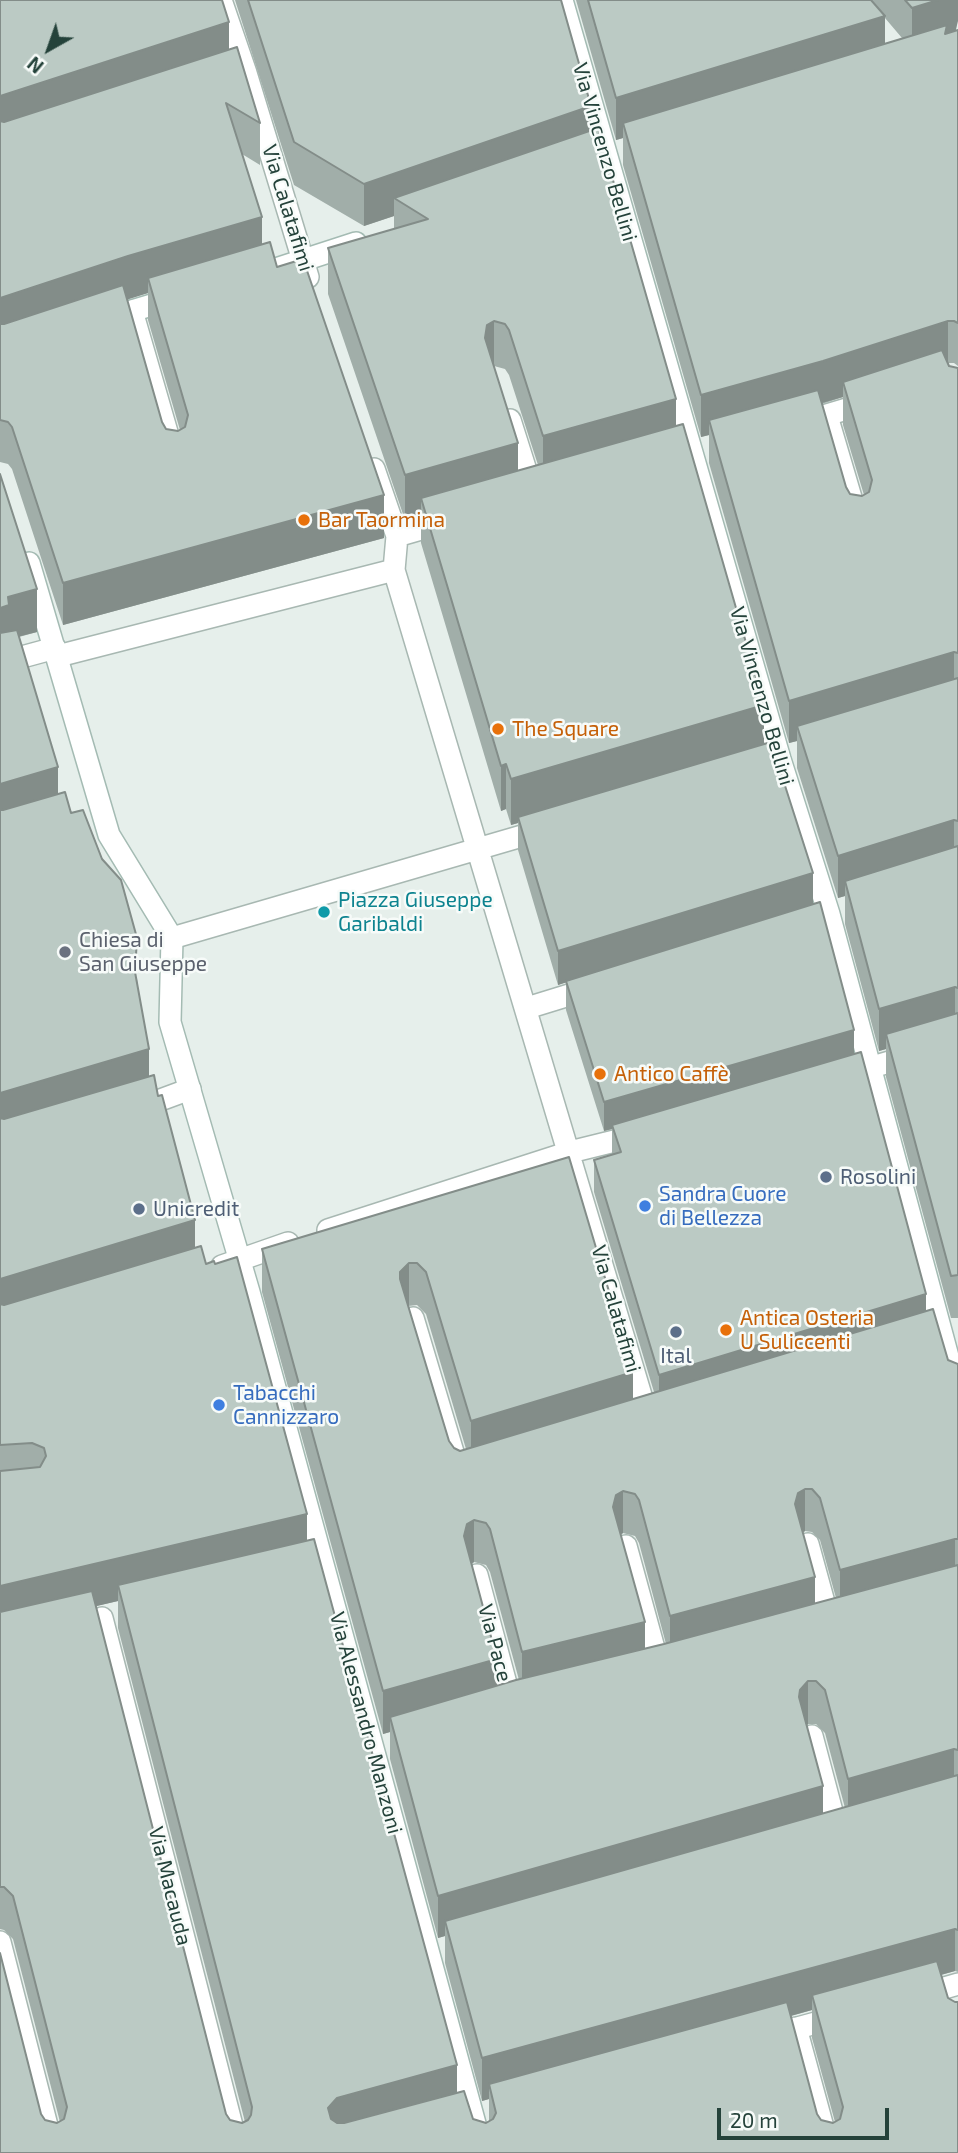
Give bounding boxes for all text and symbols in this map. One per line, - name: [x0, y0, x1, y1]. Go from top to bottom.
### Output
- north arrow: [14, 14, 84, 84]
- text: N: [23, 52, 48, 79]
- street label: Via Vincenzo Bellini: [567, 60, 643, 244]
- street label: Via Calatafimi: [257, 142, 319, 274]
- place label: Bar Taormina: [318, 507, 445, 533]
- marker: Bar Taormina: [296, 512, 312, 528]
- street label: Via Vincenzo Bellini: [724, 604, 800, 788]
- place label: The Square: [512, 716, 619, 742]
- marker: The Square: [490, 721, 506, 737]
- place label: Piazza Giuseppe Garibaldi: [338, 887, 493, 937]
- marker: Piazza Giuseppe Garibaldi: [316, 904, 332, 920]
- place label: Chiesa di San Giuseppe: [79, 927, 207, 977]
- marker: Chiesa di San Giuseppe: [57, 944, 73, 960]
- place label: Antico Caffè: [614, 1061, 729, 1087]
- marker: Antico Caffè: [592, 1066, 608, 1082]
- place label: Rosolini: [840, 1164, 916, 1190]
- marker: Rosolini: [818, 1169, 834, 1185]
- place label: Sandra Cuore di Bellezza: [659, 1181, 786, 1231]
- place label: Unicredit: [153, 1196, 239, 1222]
- marker: Sandra Cuore di Bellezza: [637, 1198, 653, 1214]
- marker: Unicredit: [131, 1201, 147, 1217]
- street label: Via Calatafimi: [586, 1242, 646, 1376]
- place label: Antica Osteria U Suliccenti: [740, 1305, 874, 1355]
- marker: Antica Osteria U Suliccenti: [718, 1322, 734, 1338]
- marker: Ital: [668, 1324, 684, 1340]
- place label: Ital: [660, 1343, 692, 1369]
- place label: Tabacchi Cannizzaro: [233, 1380, 339, 1430]
- marker: Tabacchi Cannizzaro: [211, 1397, 227, 1413]
- street label: Via Pace: [473, 1601, 517, 1685]
- street label: Via Alessandro Manzoni: [324, 1609, 408, 1837]
- street label: Via Macauda: [143, 1824, 197, 1948]
- scale bar: [720, 2094, 892, 2138]
- text: 20 m: [730, 2107, 778, 2132]

